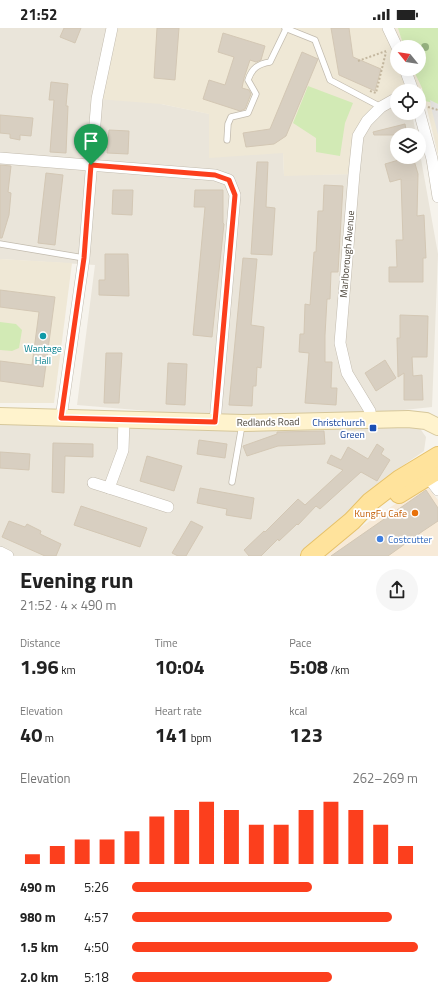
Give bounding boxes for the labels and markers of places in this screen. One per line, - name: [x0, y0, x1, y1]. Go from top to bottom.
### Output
- pin: [74, 124, 108, 165]
- marker: Wantage Hall: [38, 331, 48, 341]
- place label: Wantage Hall: [24, 341, 62, 368]
- place label: Christchurch Green: [312, 415, 365, 442]
- marker: Christchurch Green: [368, 423, 378, 433]
- place label: KungFu Cafe: [354, 506, 407, 521]
- marker: KungFu Cafe: [410, 508, 420, 518]
- place label: Costcutter: [388, 532, 433, 547]
- marker: Costcutter: [375, 534, 385, 544]

